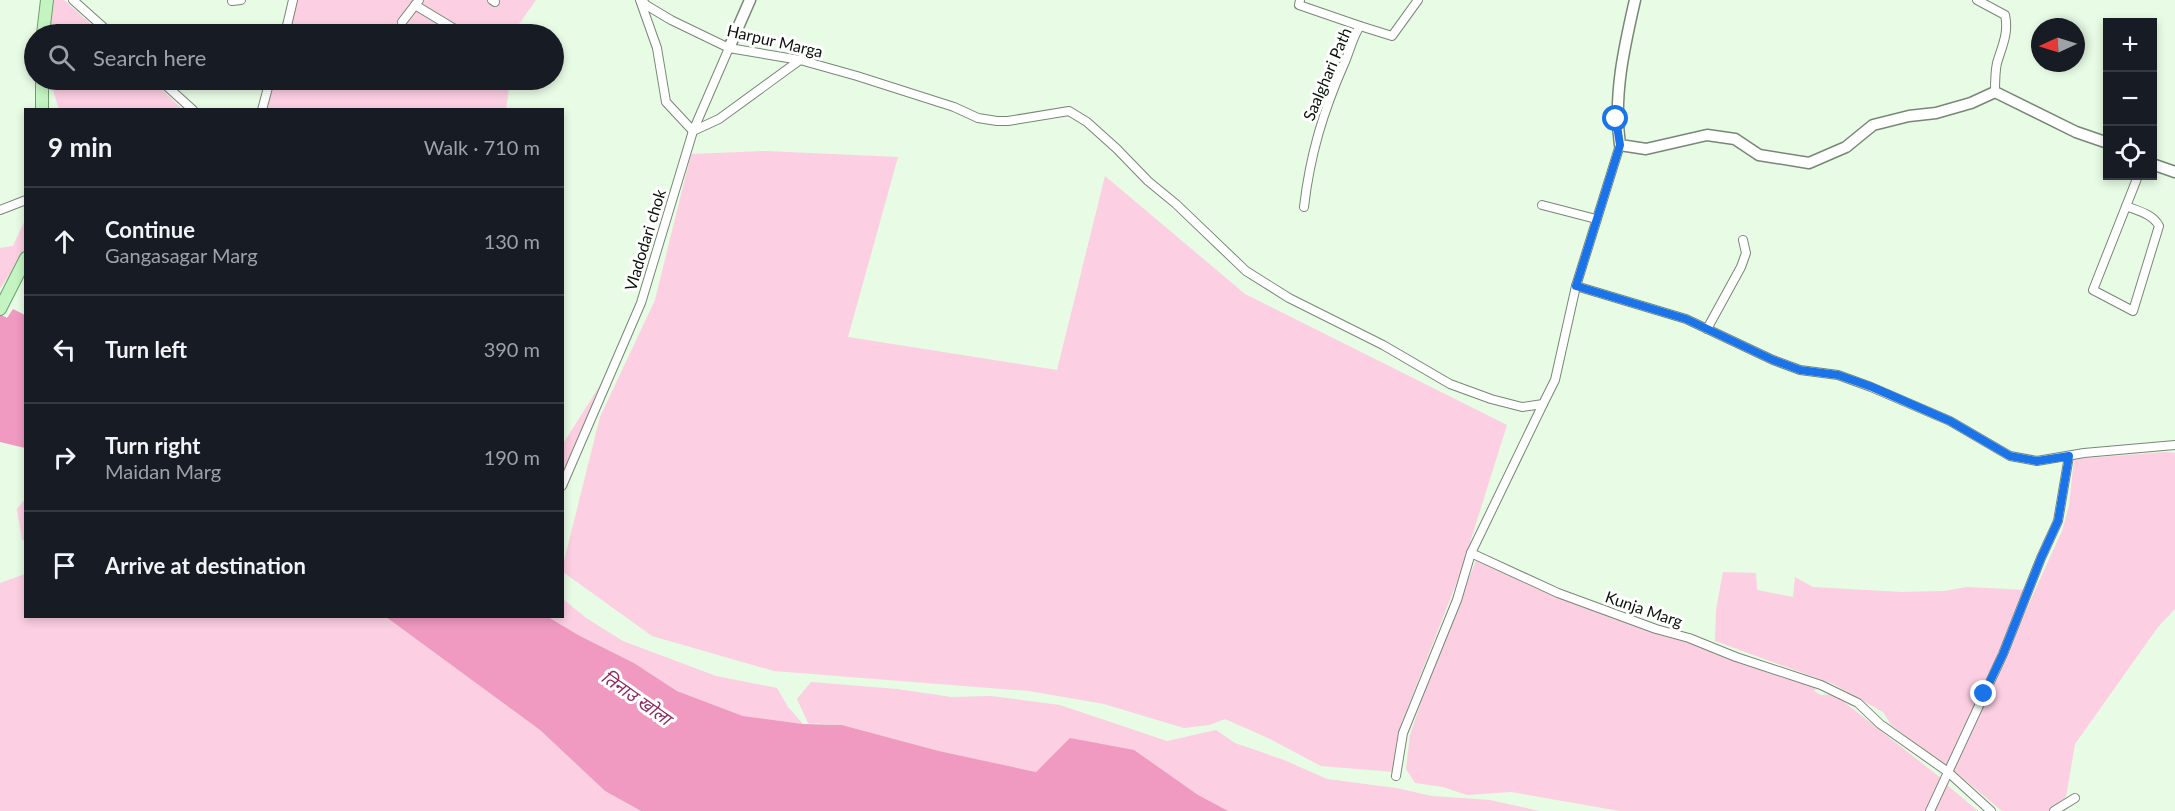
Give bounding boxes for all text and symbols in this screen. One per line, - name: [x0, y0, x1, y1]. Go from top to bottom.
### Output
- north arrow: [2031, 18, 2085, 72]
- map controls: [2103, 18, 2157, 180]
- button: +: [2103, 18, 2157, 72]
- street label: Harpur Marga: [725, 20, 825, 61]
- search box: [24, 24, 564, 90]
- street label: Saalghari Path: [1298, 24, 1355, 123]
- icon: search: [45, 41, 78, 74]
- text: Search here: [93, 44, 206, 71]
- button: −: [2103, 72, 2157, 126]
- route start: [1602, 105, 1628, 131]
- button: locate: [2103, 126, 2157, 180]
- text: 9 min: [48, 131, 112, 163]
- text: Walk · 710 m: [424, 135, 540, 159]
- street label: Vladodari chok: [620, 186, 669, 293]
- text: Continue: [105, 216, 195, 243]
- icon: ahead: [48, 225, 81, 258]
- text: 130 m: [484, 229, 540, 253]
- text: Gangasagar Marg: [105, 243, 258, 267]
- icon: left: [48, 333, 81, 366]
- text: Turn left: [105, 336, 187, 363]
- text: 390 m: [484, 337, 540, 361]
- text: Turn right: [105, 432, 200, 459]
- icon: right: [48, 441, 81, 474]
- text: 190 m: [484, 445, 540, 469]
- text: Maidan Marg: [105, 459, 221, 483]
- icon: arrive: [48, 549, 81, 582]
- text: Arrive at destination: [105, 552, 306, 579]
- street label: Kunja Marg: [1603, 586, 1685, 631]
- water label: तिनाउ खोला: [598, 665, 678, 731]
- route end: [1970, 680, 1996, 706]

